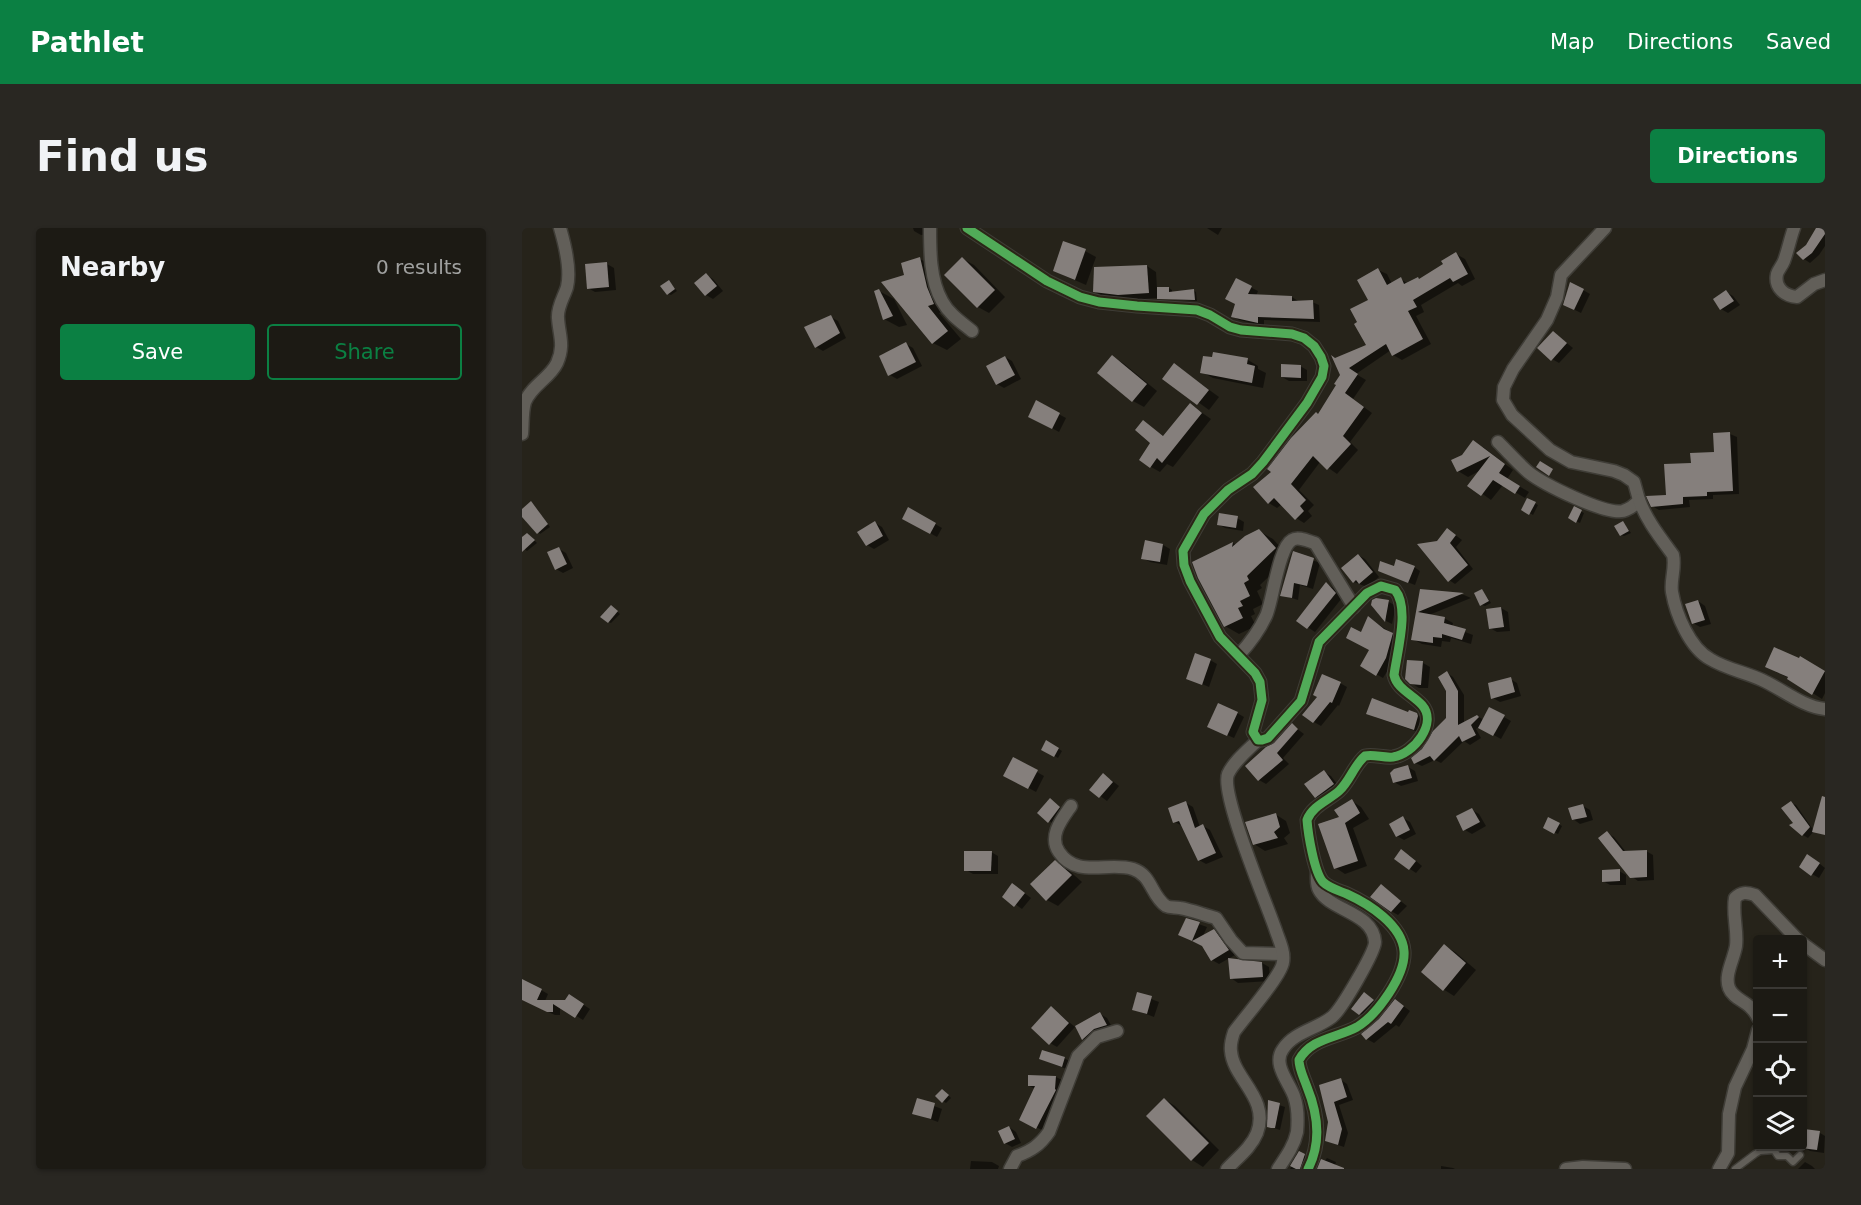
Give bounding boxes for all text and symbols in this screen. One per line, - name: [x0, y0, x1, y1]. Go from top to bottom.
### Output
- text: Pathlet: [30, 26, 144, 59]
- text: Map: [1550, 30, 1594, 54]
- text: Directions: [1627, 30, 1733, 54]
- text: Saved: [1766, 30, 1831, 54]
- button: Directions: [1650, 129, 1825, 183]
- text: Find us: [36, 132, 209, 181]
- text: Nearby: [60, 252, 165, 282]
- text: 0 results: [376, 255, 462, 279]
- button: Save: [60, 324, 255, 380]
- button: Share: [267, 324, 462, 380]
- map controls: [1753, 935, 1807, 1151]
- button: +: [1753, 935, 1807, 989]
- button: −: [1753, 989, 1807, 1043]
- button: locate: [1753, 1043, 1807, 1097]
- button: layers: [1753, 1097, 1807, 1151]

